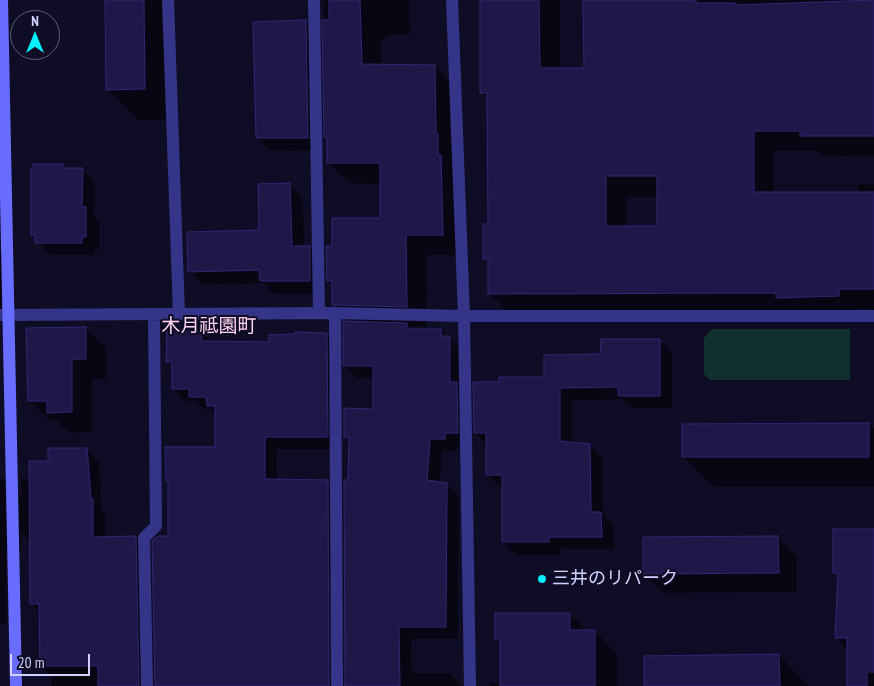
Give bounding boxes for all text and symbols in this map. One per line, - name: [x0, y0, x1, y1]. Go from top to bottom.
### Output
- north arrow: [10, 10, 60, 60]
- text: N: [31, 12, 39, 30]
- district label: 木月祗園町: [162, 316, 256, 338]
- place label: 三井のリパーク: [552, 568, 678, 590]
- marker: 三井のリパーク: [536, 573, 548, 585]
- scale bar: [12, 644, 92, 676]
- text: 20 m: [18, 653, 44, 672]

